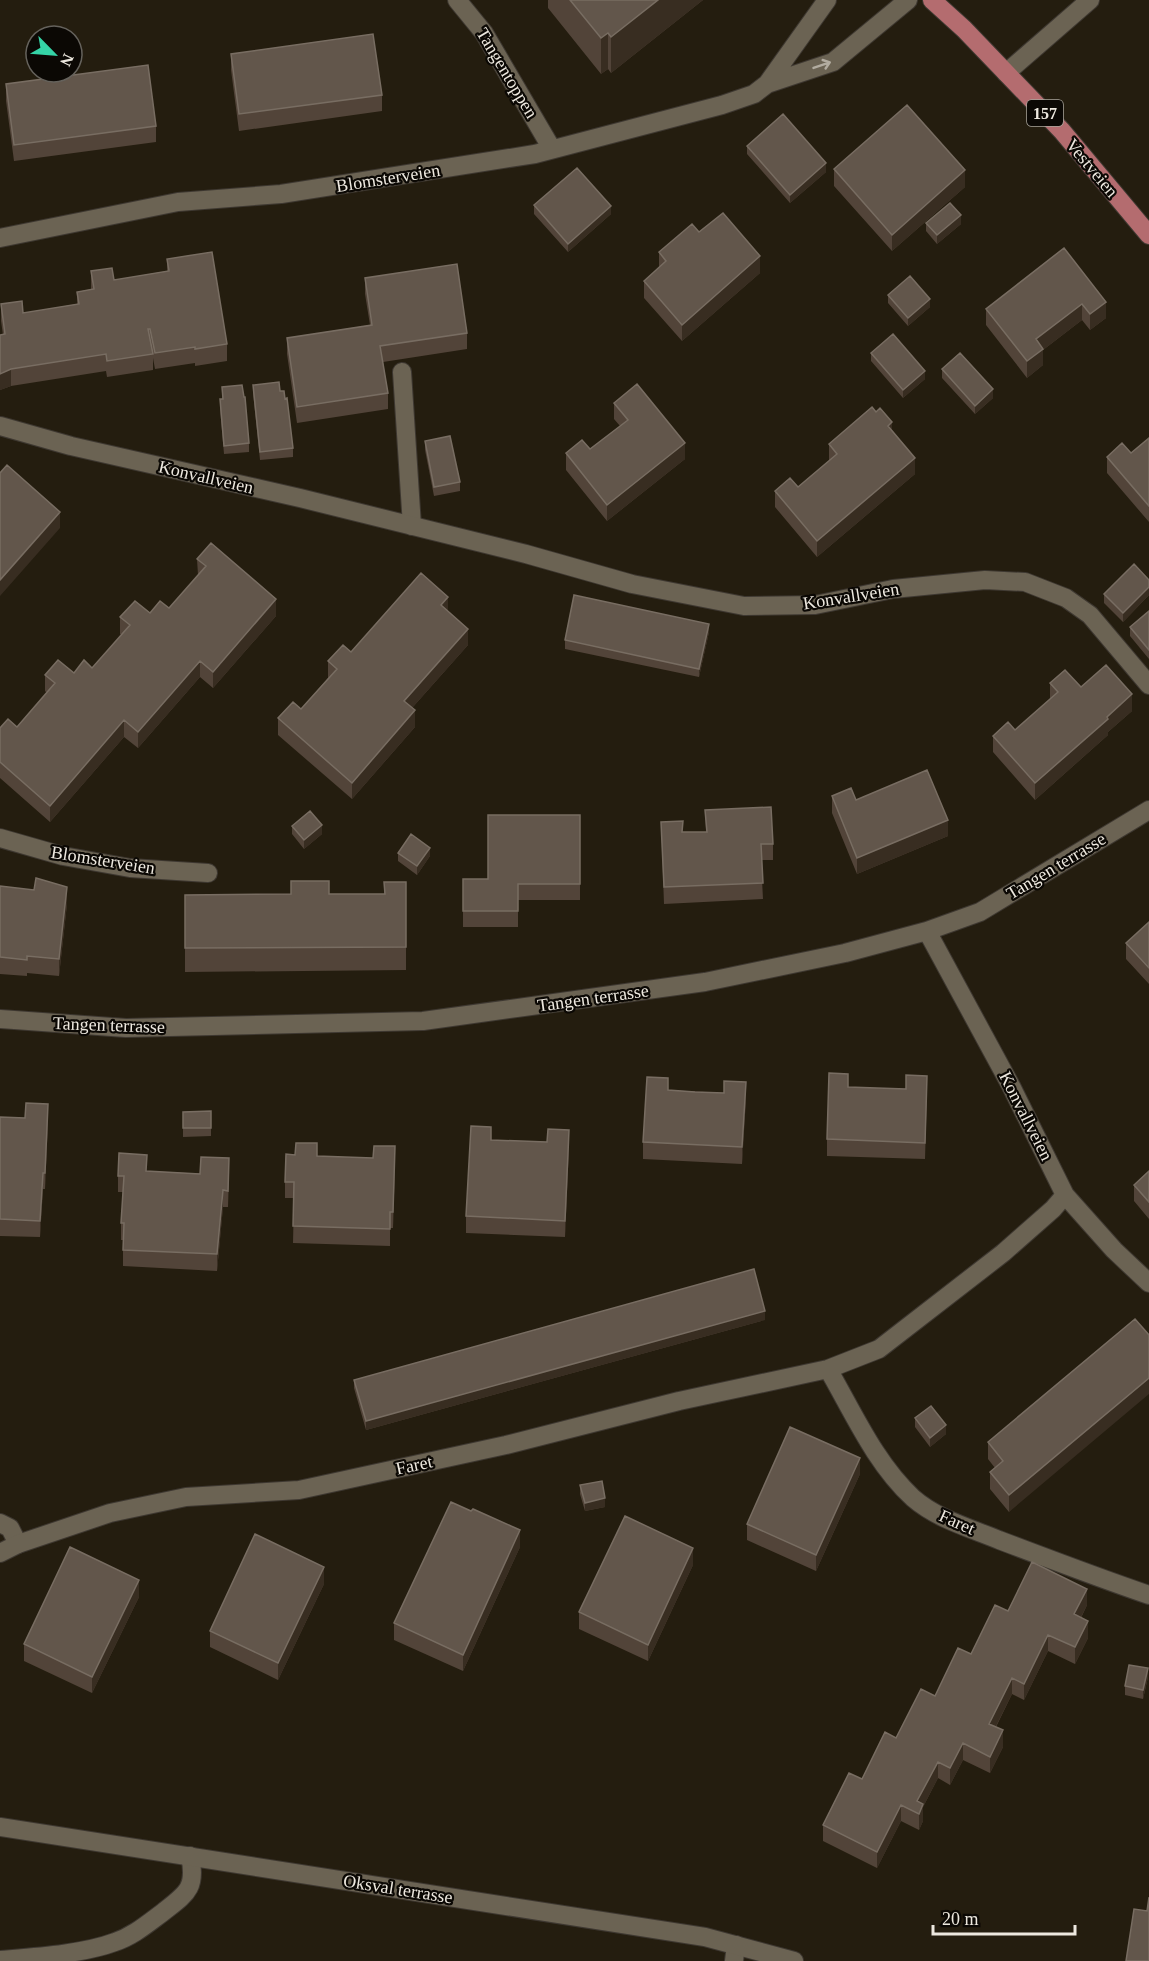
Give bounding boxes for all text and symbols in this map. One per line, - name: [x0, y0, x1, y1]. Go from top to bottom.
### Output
- north arrow: [24, 24, 84, 84]
- street label: Tangentoppen: [472, 24, 542, 122]
- text: N: [57, 51, 77, 69]
- one-way arrow: [812, 59, 831, 70]
- road number: 157: [1027, 100, 1063, 126]
- street label: Vestveien: [1062, 135, 1122, 201]
- street label: Blomsterveien: [335, 160, 441, 196]
- street label: Konvallveien: [157, 456, 255, 498]
- street label: Konvallveien: [802, 579, 900, 613]
- street label: Tangen terrasse: [1003, 829, 1109, 903]
- street label: Blomsterveien: [50, 842, 156, 878]
- street label: Tangen terrasse: [536, 980, 650, 1016]
- street label: Tangen terrasse: [53, 1013, 165, 1037]
- street label: Konvallveien: [995, 1068, 1057, 1164]
- street label: Faret: [394, 1451, 434, 1479]
- street label: Faret: [936, 1505, 978, 1539]
- street label: Oksval terrasse: [342, 1870, 454, 1908]
- scale bar: [933, 1898, 1076, 1936]
- text: 20 m: [942, 1909, 979, 1929]

